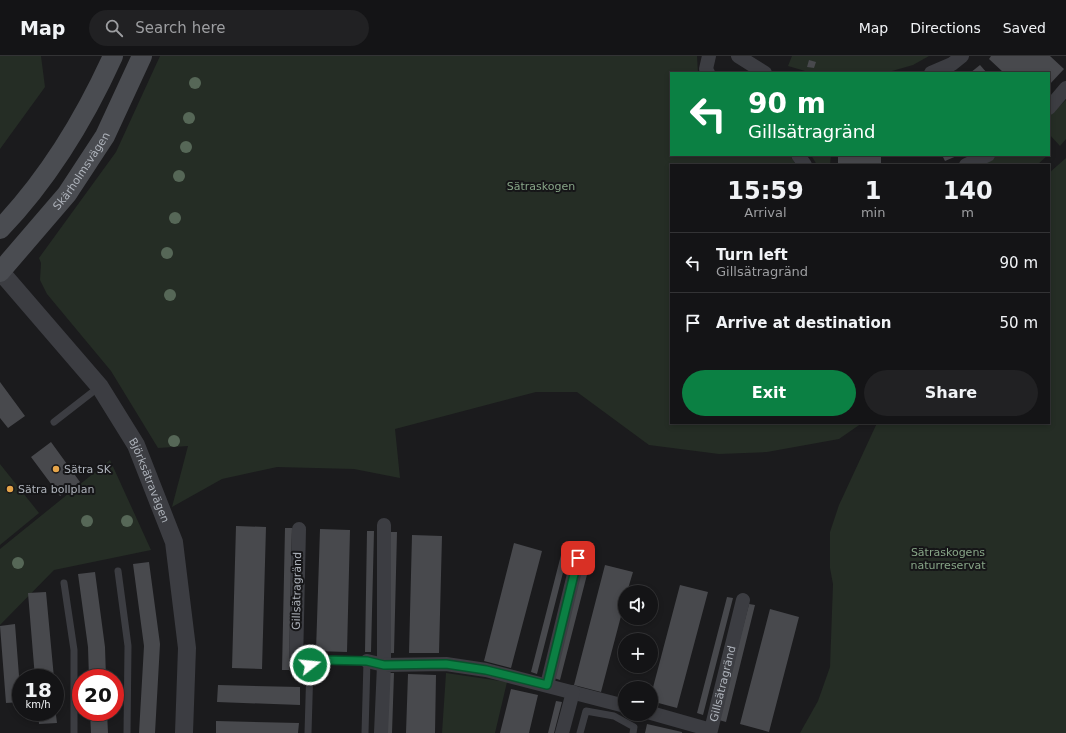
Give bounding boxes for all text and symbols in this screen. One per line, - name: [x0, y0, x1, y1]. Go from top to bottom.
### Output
- search box: [89, 10, 369, 46]
- text: Map: [20, 17, 65, 39]
- icon: search: [103, 17, 125, 39]
- text: Search here: [135, 19, 225, 37]
- text: Map: [859, 20, 888, 36]
- text: Directions: [910, 20, 981, 36]
- text: Saved: [1003, 20, 1046, 36]
- text: 90 m: [748, 87, 826, 120]
- icon: left: [682, 88, 734, 140]
- text: Gillsätragränd: [748, 121, 876, 142]
- street label: Skärholmsvägen: [50, 130, 112, 212]
- text: 15:59: [727, 177, 804, 205]
- text: 1: [865, 177, 881, 205]
- text: 140: [943, 177, 993, 205]
- park label: Sätraskogen: [507, 180, 575, 193]
- text: Arrival: [744, 205, 787, 220]
- text: min: [861, 205, 885, 220]
- text: m: [961, 205, 974, 220]
- text: Turn left: [716, 246, 788, 264]
- icon: left: [682, 252, 704, 274]
- text: 90 m: [1000, 254, 1038, 272]
- text: Gillsätragränd: [716, 264, 808, 279]
- icon: arrive: [682, 312, 704, 334]
- text: Arrive at destination: [716, 314, 891, 332]
- text: 50 m: [1000, 314, 1038, 332]
- button: Exit: [682, 370, 856, 416]
- button: Share: [864, 370, 1038, 416]
- street label: Björksätravägen: [126, 435, 172, 524]
- place label: Sätra SK: [64, 463, 112, 476]
- marker: Sätra SK: [51, 464, 61, 474]
- place label: Sätra bollplan: [18, 483, 94, 496]
- marker: Sätra bollplan: [5, 484, 15, 494]
- pin: [561, 541, 595, 575]
- park label: Sätraskogens naturreservat: [911, 546, 986, 572]
- icon: arrive: [567, 547, 589, 569]
- street label: Gillsätragränd: [290, 552, 304, 630]
- map controls: [618, 585, 658, 721]
- button: sound: [618, 585, 658, 625]
- button: +: [618, 633, 658, 673]
- position arrow: [289, 644, 331, 686]
- street label: Gillsätragränd: [707, 644, 738, 723]
- speed limit sign: 20: [72, 669, 124, 721]
- text: 18: [24, 678, 52, 702]
- button: −: [618, 681, 658, 721]
- text: km/h: [25, 699, 51, 710]

